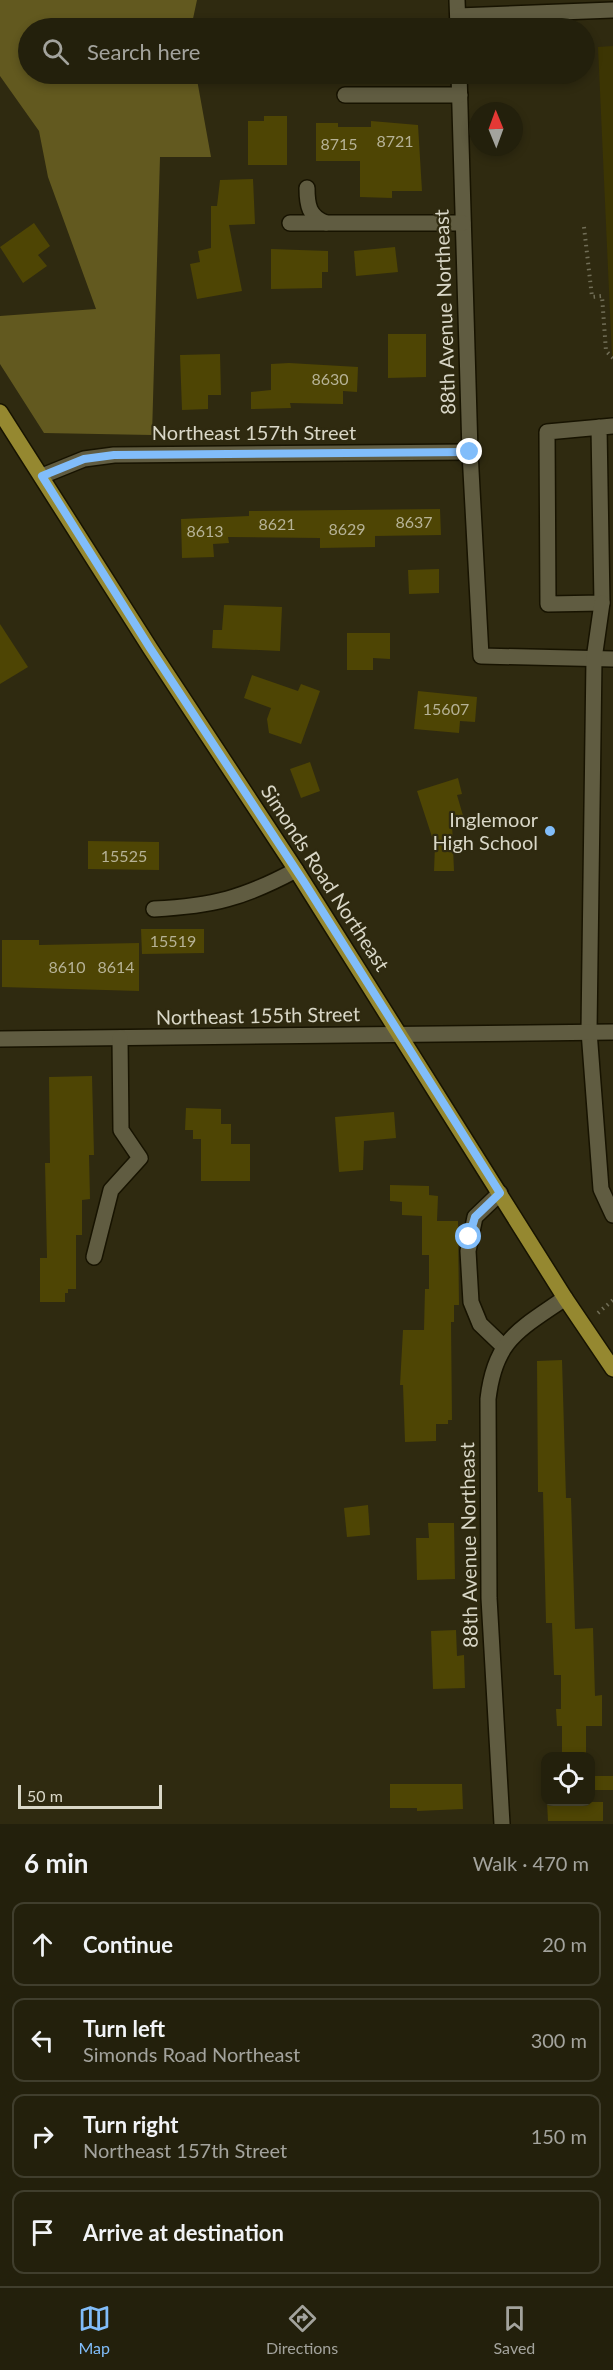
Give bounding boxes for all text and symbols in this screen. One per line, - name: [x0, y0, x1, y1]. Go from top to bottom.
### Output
- search box: [18, 18, 595, 84]
- icon: search: [39, 35, 72, 68]
- text: Search here: [87, 38, 200, 65]
- north arrow: [469, 102, 523, 156]
- house number: 8721: [376, 131, 414, 150]
- house number: 8715: [320, 134, 358, 153]
- street label: 88th Avenue Northeast: [428, 209, 460, 415]
- house number: 8630: [311, 369, 349, 388]
- street label: Northeast 157th Street: [152, 420, 356, 444]
- route end: [456, 438, 482, 464]
- house number: 8637: [395, 512, 433, 531]
- house number: 8621: [258, 514, 296, 533]
- house number: 8629: [328, 519, 366, 538]
- house number: 8613: [186, 521, 224, 540]
- house number: 15607: [423, 699, 469, 718]
- street label: Simonds Road Northeast: [257, 780, 395, 975]
- place label: Inglemoor High School: [433, 807, 539, 854]
- marker: Inglemoor High School: [543, 824, 557, 838]
- house number: 15525: [101, 846, 147, 865]
- house number: 15519: [150, 931, 196, 950]
- house number: 8610: [48, 957, 86, 976]
- house number: 8614: [97, 957, 135, 976]
- street label: Northeast 155th Street: [156, 1001, 360, 1029]
- route start: [455, 1223, 481, 1249]
- street label: 88th Avenue Northeast: [454, 1442, 482, 1648]
- map controls: [541, 1752, 595, 1806]
- button: locate: [541, 1752, 595, 1806]
- scale bar: [18, 1782, 162, 1810]
- text: 50 m: [27, 1786, 63, 1805]
- text: 6 min: [24, 1847, 88, 1879]
- text: Walk · 470 m: [473, 1851, 589, 1875]
- icon: ahead: [26, 1928, 59, 1961]
- text: Continue: [83, 1931, 173, 1958]
- text: 20 m: [542, 1932, 587, 1956]
- text: Turn left: [83, 2015, 165, 2042]
- icon: left: [26, 2024, 59, 2057]
- text: 300 m: [531, 2028, 587, 2052]
- text: Simonds Road Northeast: [83, 2042, 300, 2066]
- text: Turn right: [83, 2111, 178, 2138]
- icon: right: [26, 2120, 59, 2153]
- text: 150 m: [531, 2124, 587, 2148]
- text: Northeast 157th Street: [83, 2138, 287, 2162]
- icon: arrive: [26, 2216, 59, 2249]
- text: Arrive at destination: [83, 2219, 284, 2246]
- tab: Map: [78, 2302, 111, 2357]
- tab: Directions: [266, 2302, 338, 2357]
- tab: Saved: [494, 2302, 535, 2357]

